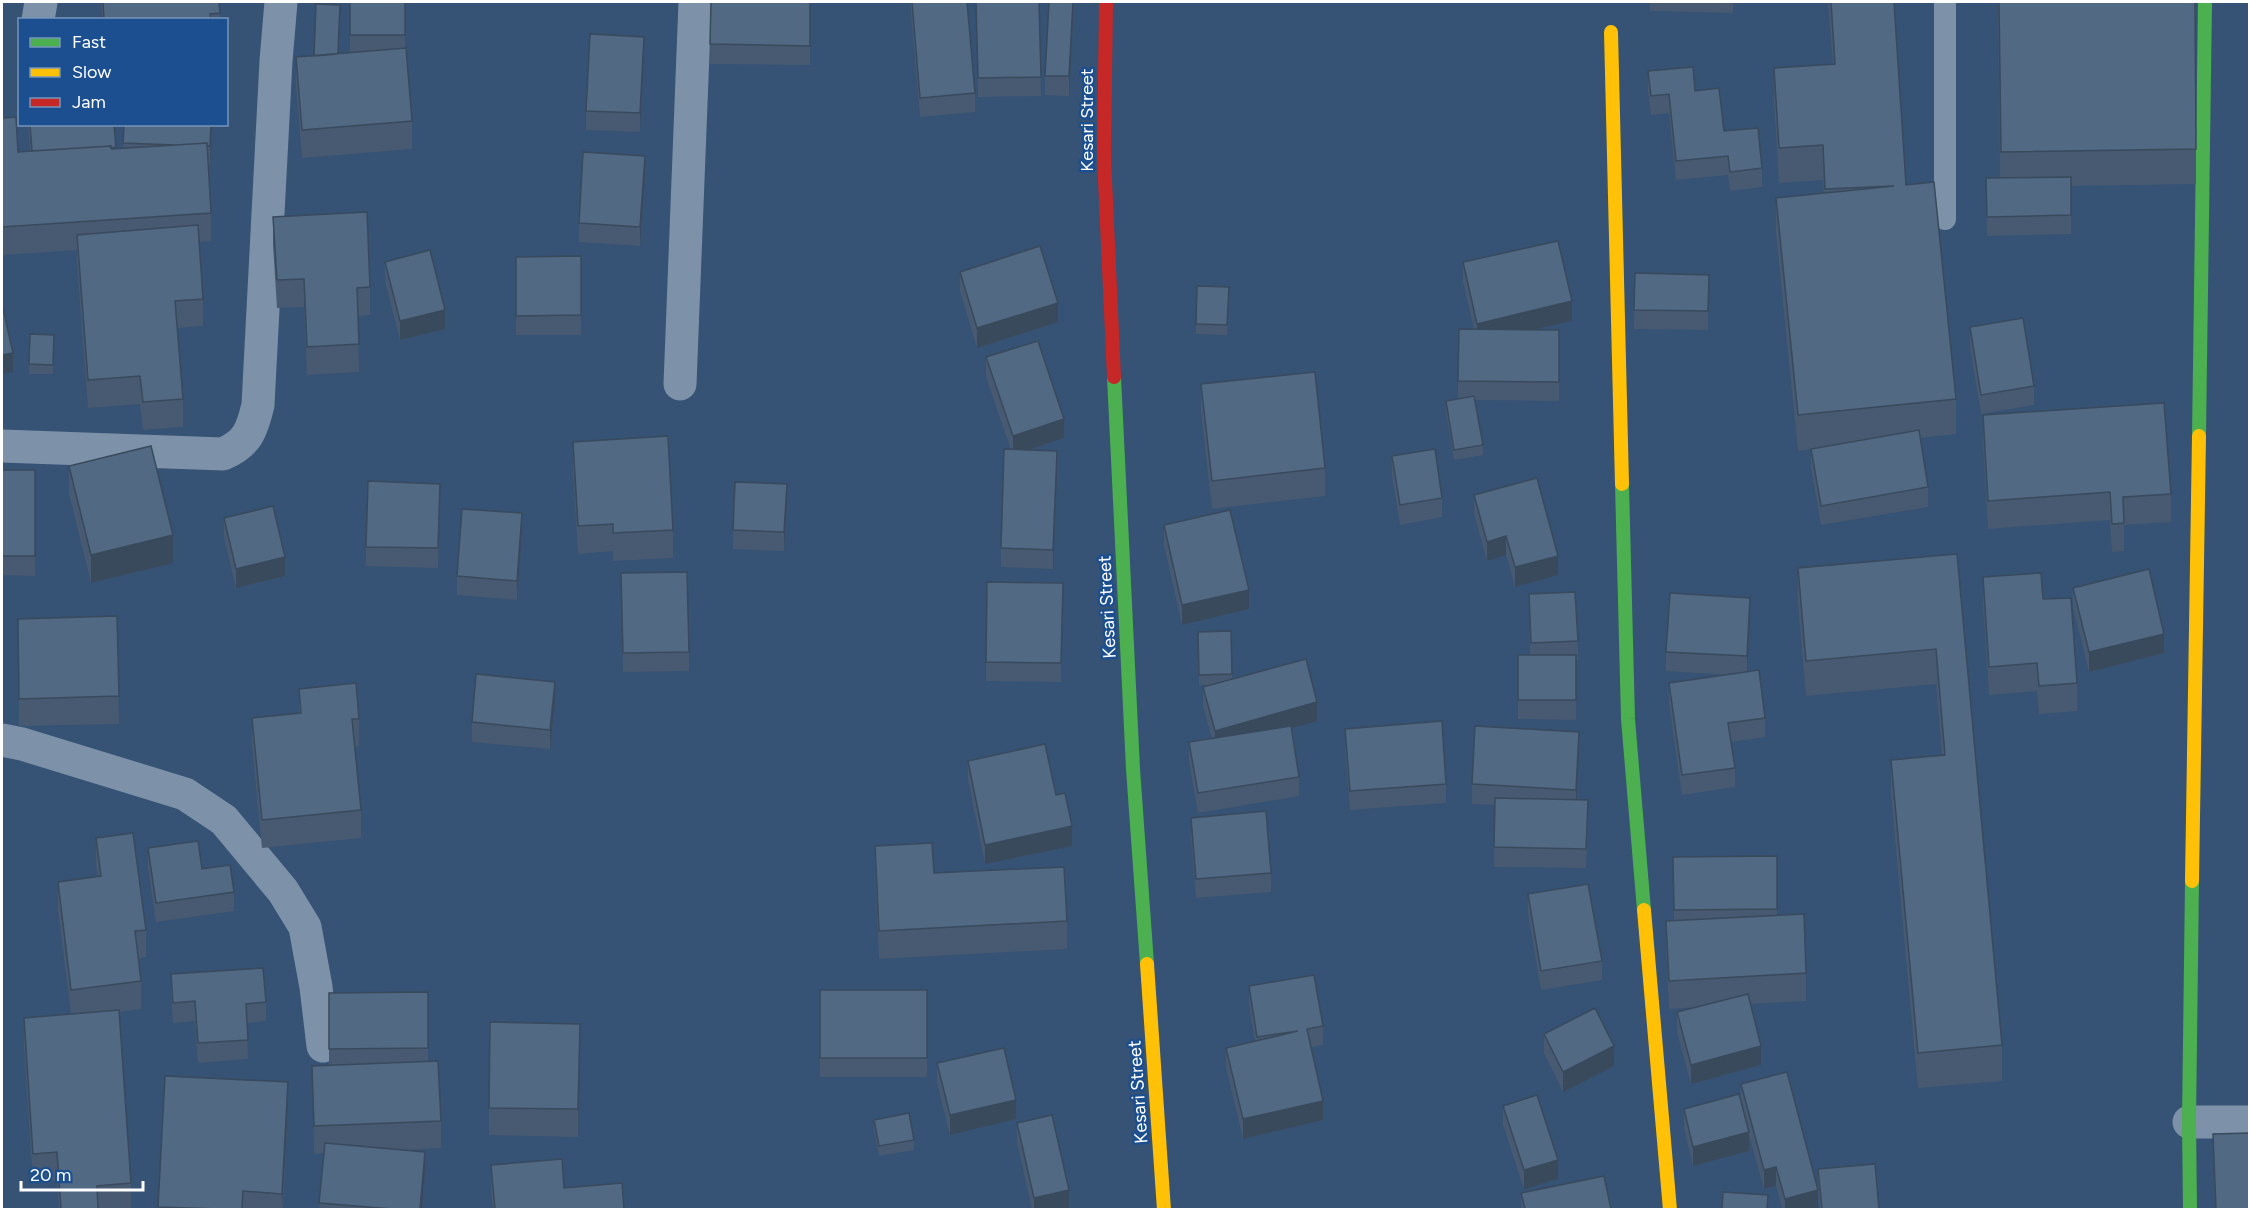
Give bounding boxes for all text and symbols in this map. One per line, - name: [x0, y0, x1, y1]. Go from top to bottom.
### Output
- legend: [18, 18, 228, 126]
- text: Fast: [72, 31, 106, 53]
- text: Slow: [72, 61, 111, 83]
- street label: Kesari Street: [1076, 68, 1098, 172]
- text: Jam: [72, 91, 106, 113]
- street label: Kesari Street: [1093, 555, 1121, 659]
- street label: Kesari Street: [1123, 1040, 1153, 1144]
- scale bar: [21, 1154, 142, 1192]
- text: 20 m: [30, 1164, 71, 1186]

